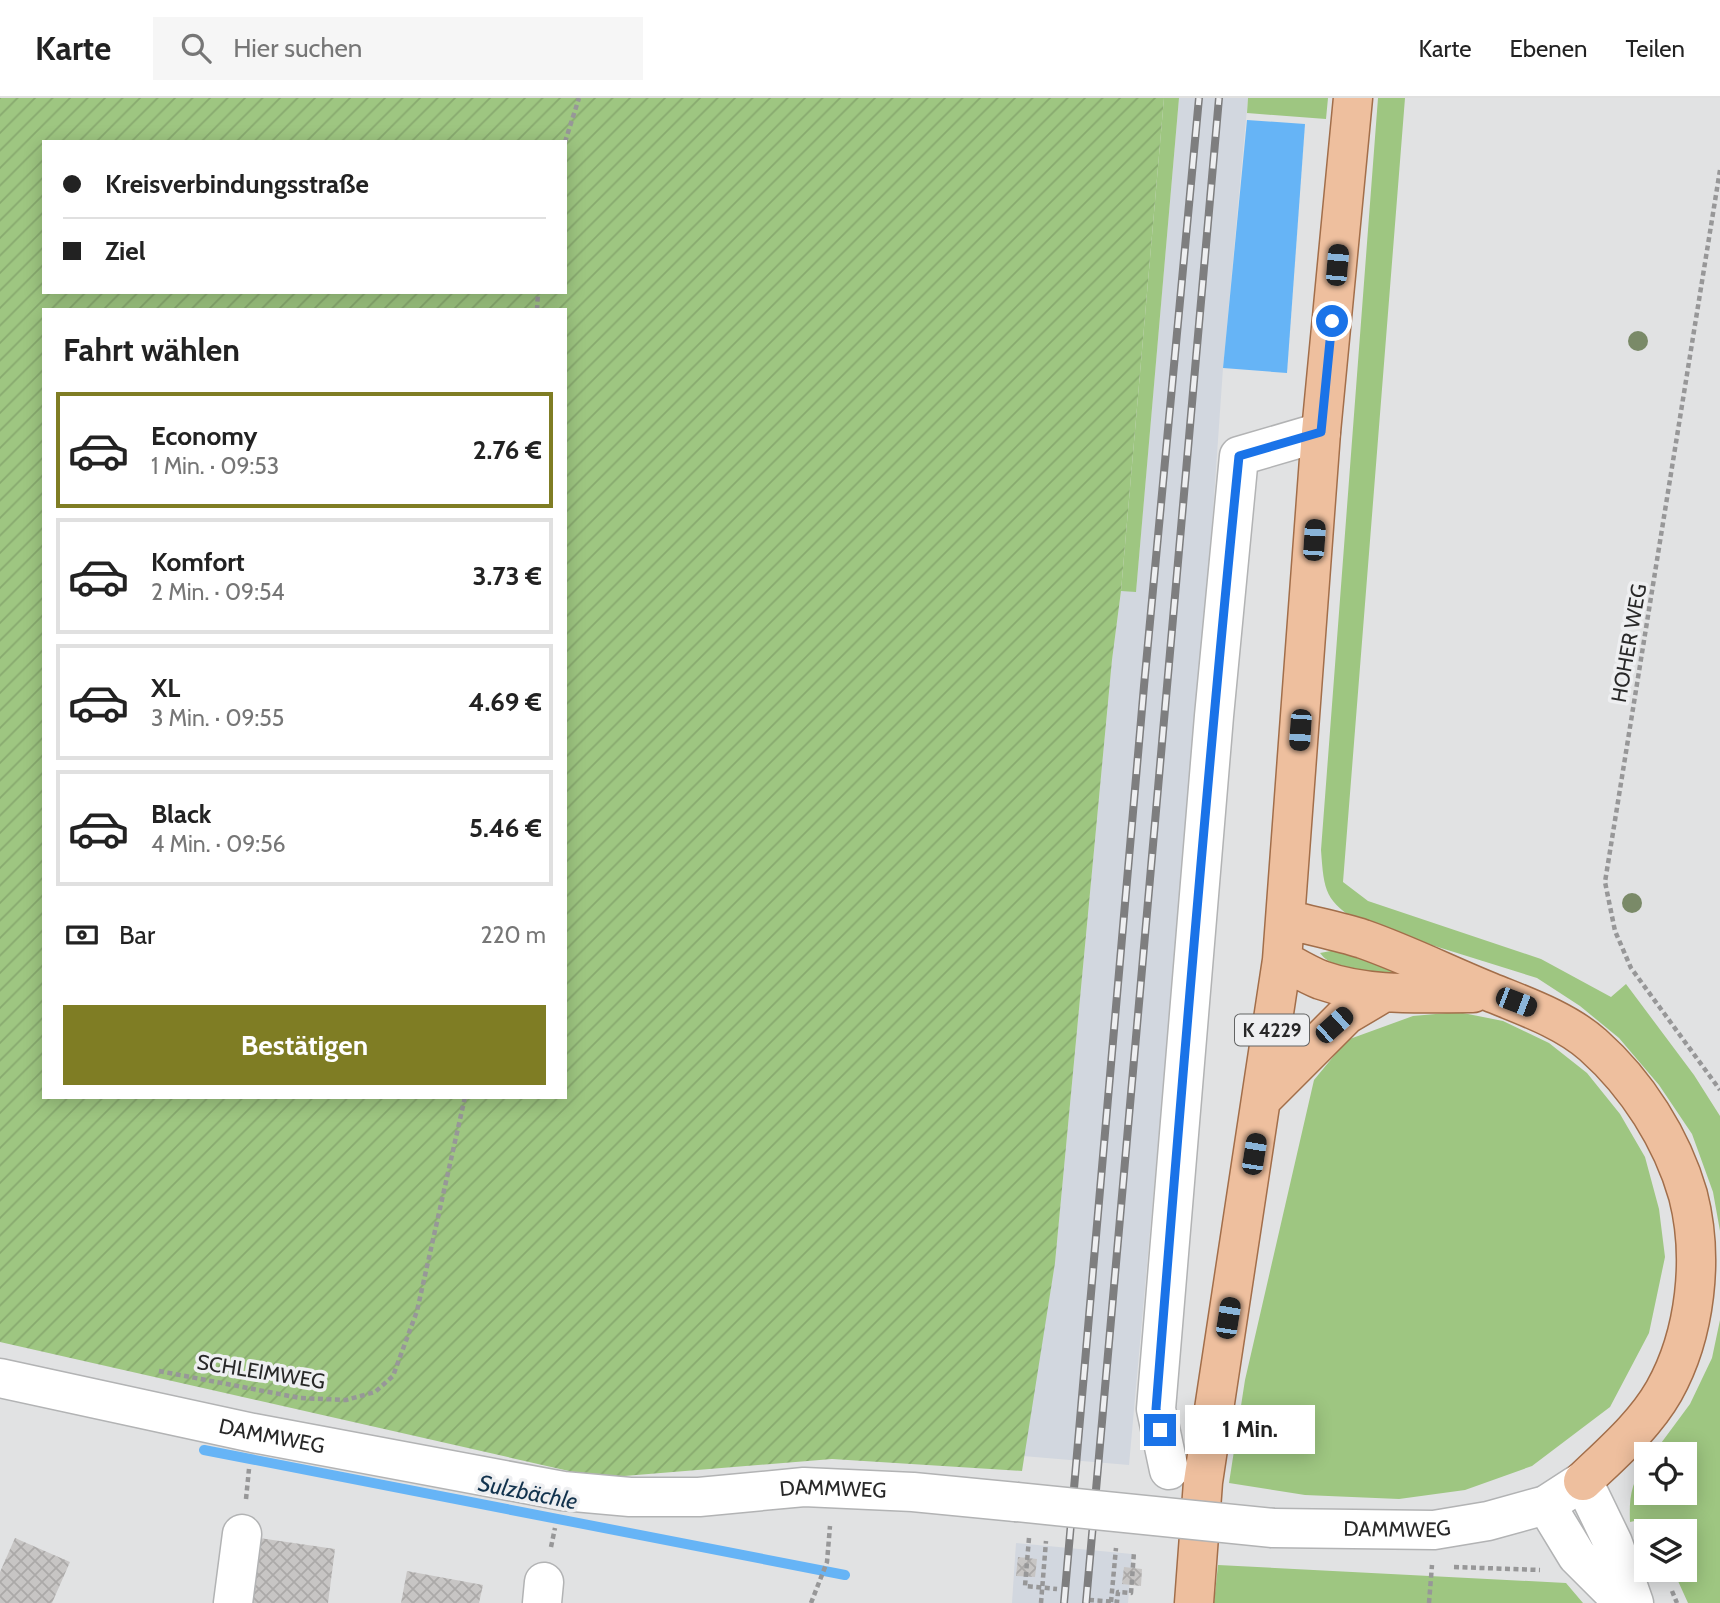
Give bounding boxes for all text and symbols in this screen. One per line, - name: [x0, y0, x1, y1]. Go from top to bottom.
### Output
- search box: [153, 17, 643, 80]
- text: Karte: [35, 28, 111, 68]
- icon: search: [177, 29, 215, 67]
- text: Hier suchen: [233, 32, 362, 64]
- text: Karte: [1418, 34, 1471, 63]
- text: Ebenen: [1509, 34, 1587, 63]
- text: Teilen: [1625, 34, 1685, 63]
- text: Kreisverbindungsstraße: [105, 168, 369, 200]
- text: Ziel: [105, 235, 146, 267]
- car: [1325, 243, 1350, 287]
- route start: [1316, 305, 1348, 337]
- text: Fahrt wählen: [63, 330, 240, 369]
- icon: car: [67, 419, 130, 482]
- text: Economy: [151, 420, 257, 452]
- text: 2.76 €: [473, 434, 542, 466]
- text: 1 Min. · 09:53: [151, 452, 279, 480]
- car: [1303, 518, 1326, 562]
- icon: car: [67, 545, 130, 608]
- text: Komfort: [151, 546, 245, 578]
- text: 3.73 €: [472, 560, 542, 592]
- text: 2 Min. · 09:54: [151, 578, 285, 606]
- street label: HOHER WEG: [1606, 582, 1651, 704]
- icon: car: [67, 671, 130, 734]
- text: XL: [151, 672, 180, 704]
- text: 4.69 €: [468, 686, 542, 718]
- text: 3 Min. · 09:55: [151, 704, 284, 732]
- car: [1289, 708, 1312, 752]
- icon: car: [67, 797, 130, 860]
- text: Black: [151, 798, 211, 830]
- text: 5.46 €: [469, 812, 542, 844]
- text: 4 Min. · 09:56: [151, 830, 286, 858]
- icon: cash: [63, 916, 101, 954]
- text: Bar: [119, 919, 155, 951]
- text: 220 m: [480, 921, 546, 949]
- car: [1493, 985, 1540, 1019]
- car: [1312, 1003, 1357, 1047]
- button: Bestätigen: [63, 1005, 546, 1085]
- road number: K 4229: [1235, 1014, 1309, 1046]
- car: [1241, 1132, 1268, 1176]
- car: [1215, 1296, 1242, 1340]
- street label: SCHLEIMWEG: [195, 1349, 327, 1394]
- callout: 1 Min.: [1184, 1406, 1314, 1454]
- street label: DAMMWEG: [217, 1413, 327, 1458]
- route end: [1144, 1414, 1176, 1446]
- text: 1 Min.: [1222, 1415, 1278, 1443]
- map controls: [1634, 1442, 1697, 1582]
- button: locate: [1634, 1442, 1697, 1505]
- water label: Sulzbächle: [476, 1469, 580, 1515]
- street label: DAMMWEG: [778, 1474, 887, 1503]
- street label: DAMMWEG: [1343, 1514, 1452, 1542]
- button: layers: [1634, 1519, 1697, 1582]

